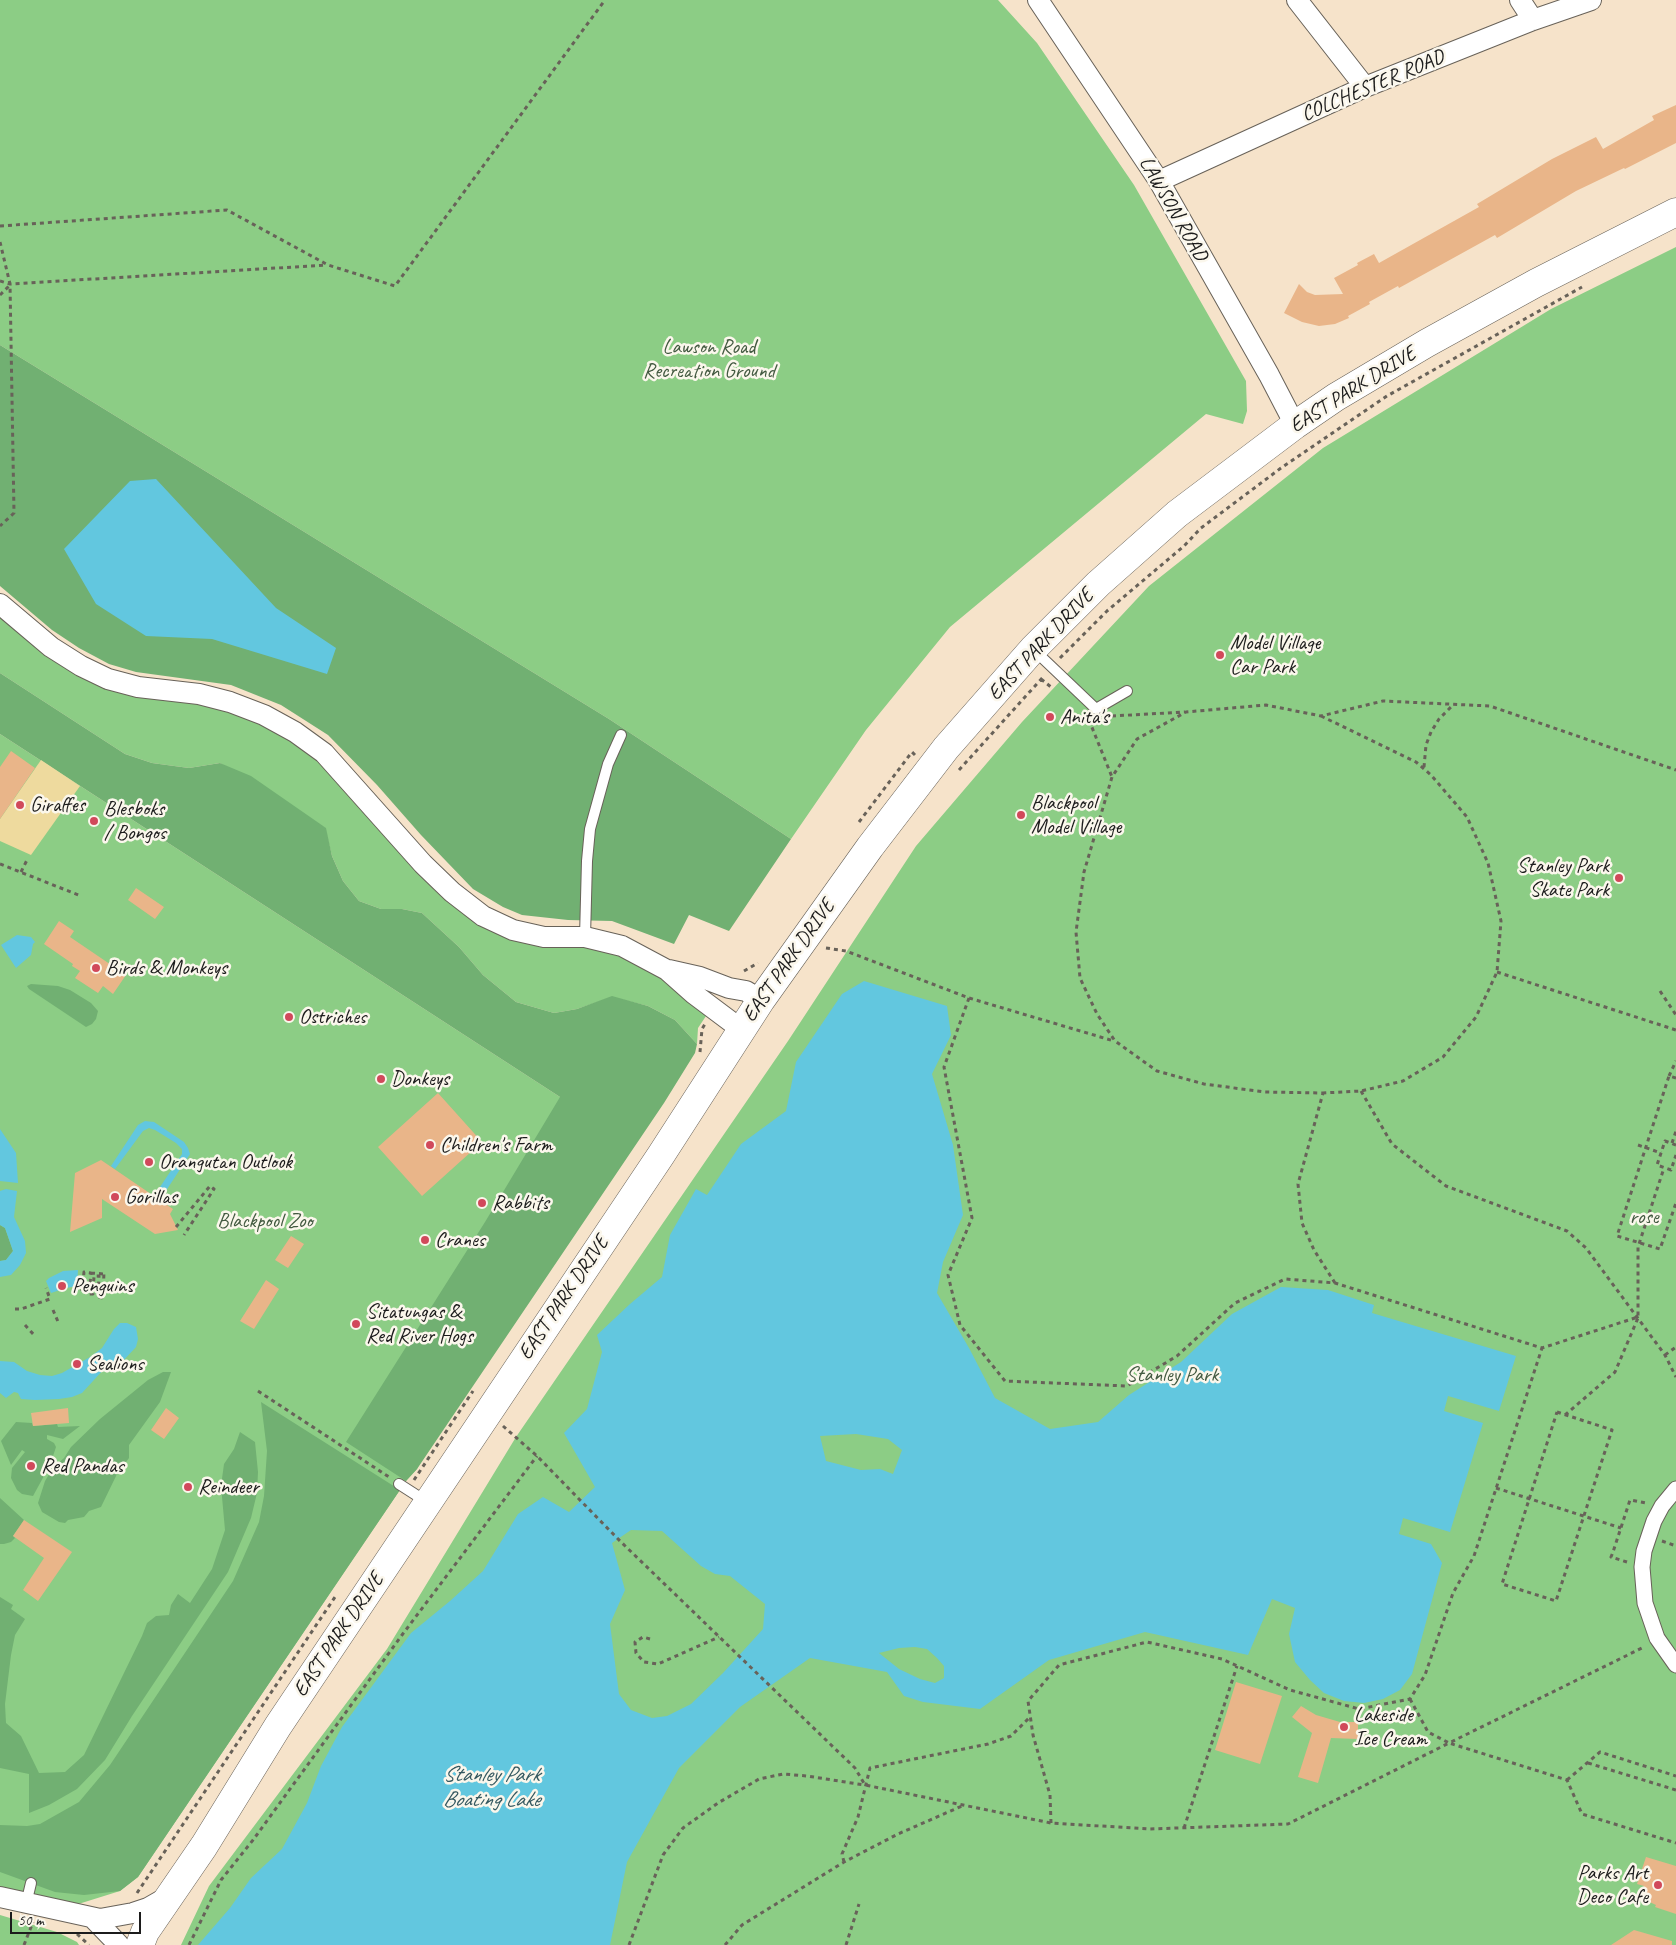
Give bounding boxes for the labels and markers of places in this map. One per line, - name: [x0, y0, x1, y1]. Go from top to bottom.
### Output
- place label: Model Village Car Park: [1230, 630, 1320, 680]
- marker: Model Village Car Park: [1214, 649, 1226, 661]
- place label: Anita's: [1060, 704, 1109, 730]
- marker: Anita's: [1044, 711, 1056, 723]
- place label: Blackpool Model Village: [1031, 790, 1121, 840]
- place label: Giraffes: [30, 792, 85, 818]
- place label: Blesboks / Bongos: [104, 796, 166, 846]
- marker: Giraffes: [14, 799, 26, 811]
- marker: Blackpool Model Village: [1015, 809, 1027, 821]
- marker: Blesboks / Bongos: [88, 815, 100, 827]
- place label: Stanley Park Skate Park: [1517, 853, 1609, 903]
- marker: Stanley Park Skate Park: [1613, 872, 1625, 884]
- place label: Birds & Monkeys: [106, 955, 227, 981]
- marker: Birds & Monkeys: [90, 962, 102, 974]
- place label: Ostriches: [299, 1004, 366, 1030]
- marker: Ostriches: [283, 1011, 295, 1023]
- place label: Donkeys: [391, 1066, 449, 1092]
- marker: Donkeys: [375, 1073, 387, 1085]
- place label: Children's Farm: [440, 1132, 552, 1158]
- marker: Children's Farm: [424, 1139, 436, 1151]
- place label: Orangutan Outlook: [159, 1149, 292, 1175]
- marker: Orangutan Outlook: [143, 1156, 155, 1168]
- place label: Gorillas: [125, 1184, 177, 1210]
- place label: Rabbits: [492, 1190, 549, 1216]
- marker: Gorillas: [109, 1191, 121, 1203]
- marker: Rabbits: [476, 1197, 488, 1209]
- place label: Cranes: [435, 1227, 485, 1253]
- marker: Cranes: [419, 1234, 431, 1246]
- place label: Penguins: [72, 1273, 133, 1299]
- marker: Penguins: [56, 1280, 68, 1292]
- place label: Sitatungas & Red River Hogs: [366, 1299, 473, 1349]
- marker: Sitatungas & Red River Hogs: [350, 1318, 362, 1330]
- place label: Sealions: [87, 1351, 144, 1377]
- marker: Sealions: [71, 1358, 83, 1370]
- place label: Red Pandas: [41, 1453, 124, 1479]
- marker: Red Pandas: [25, 1460, 37, 1472]
- place label: Reindeer: [198, 1474, 259, 1500]
- marker: Reindeer: [182, 1481, 194, 1493]
- place label: Lakeside Ice Cream: [1354, 1702, 1427, 1752]
- marker: Lakeside Ice Cream: [1338, 1721, 1350, 1733]
- place label: Parks Art Deco Cafe: [1577, 1860, 1648, 1910]
- marker: Parks Art Deco Cafe: [1652, 1879, 1664, 1891]

